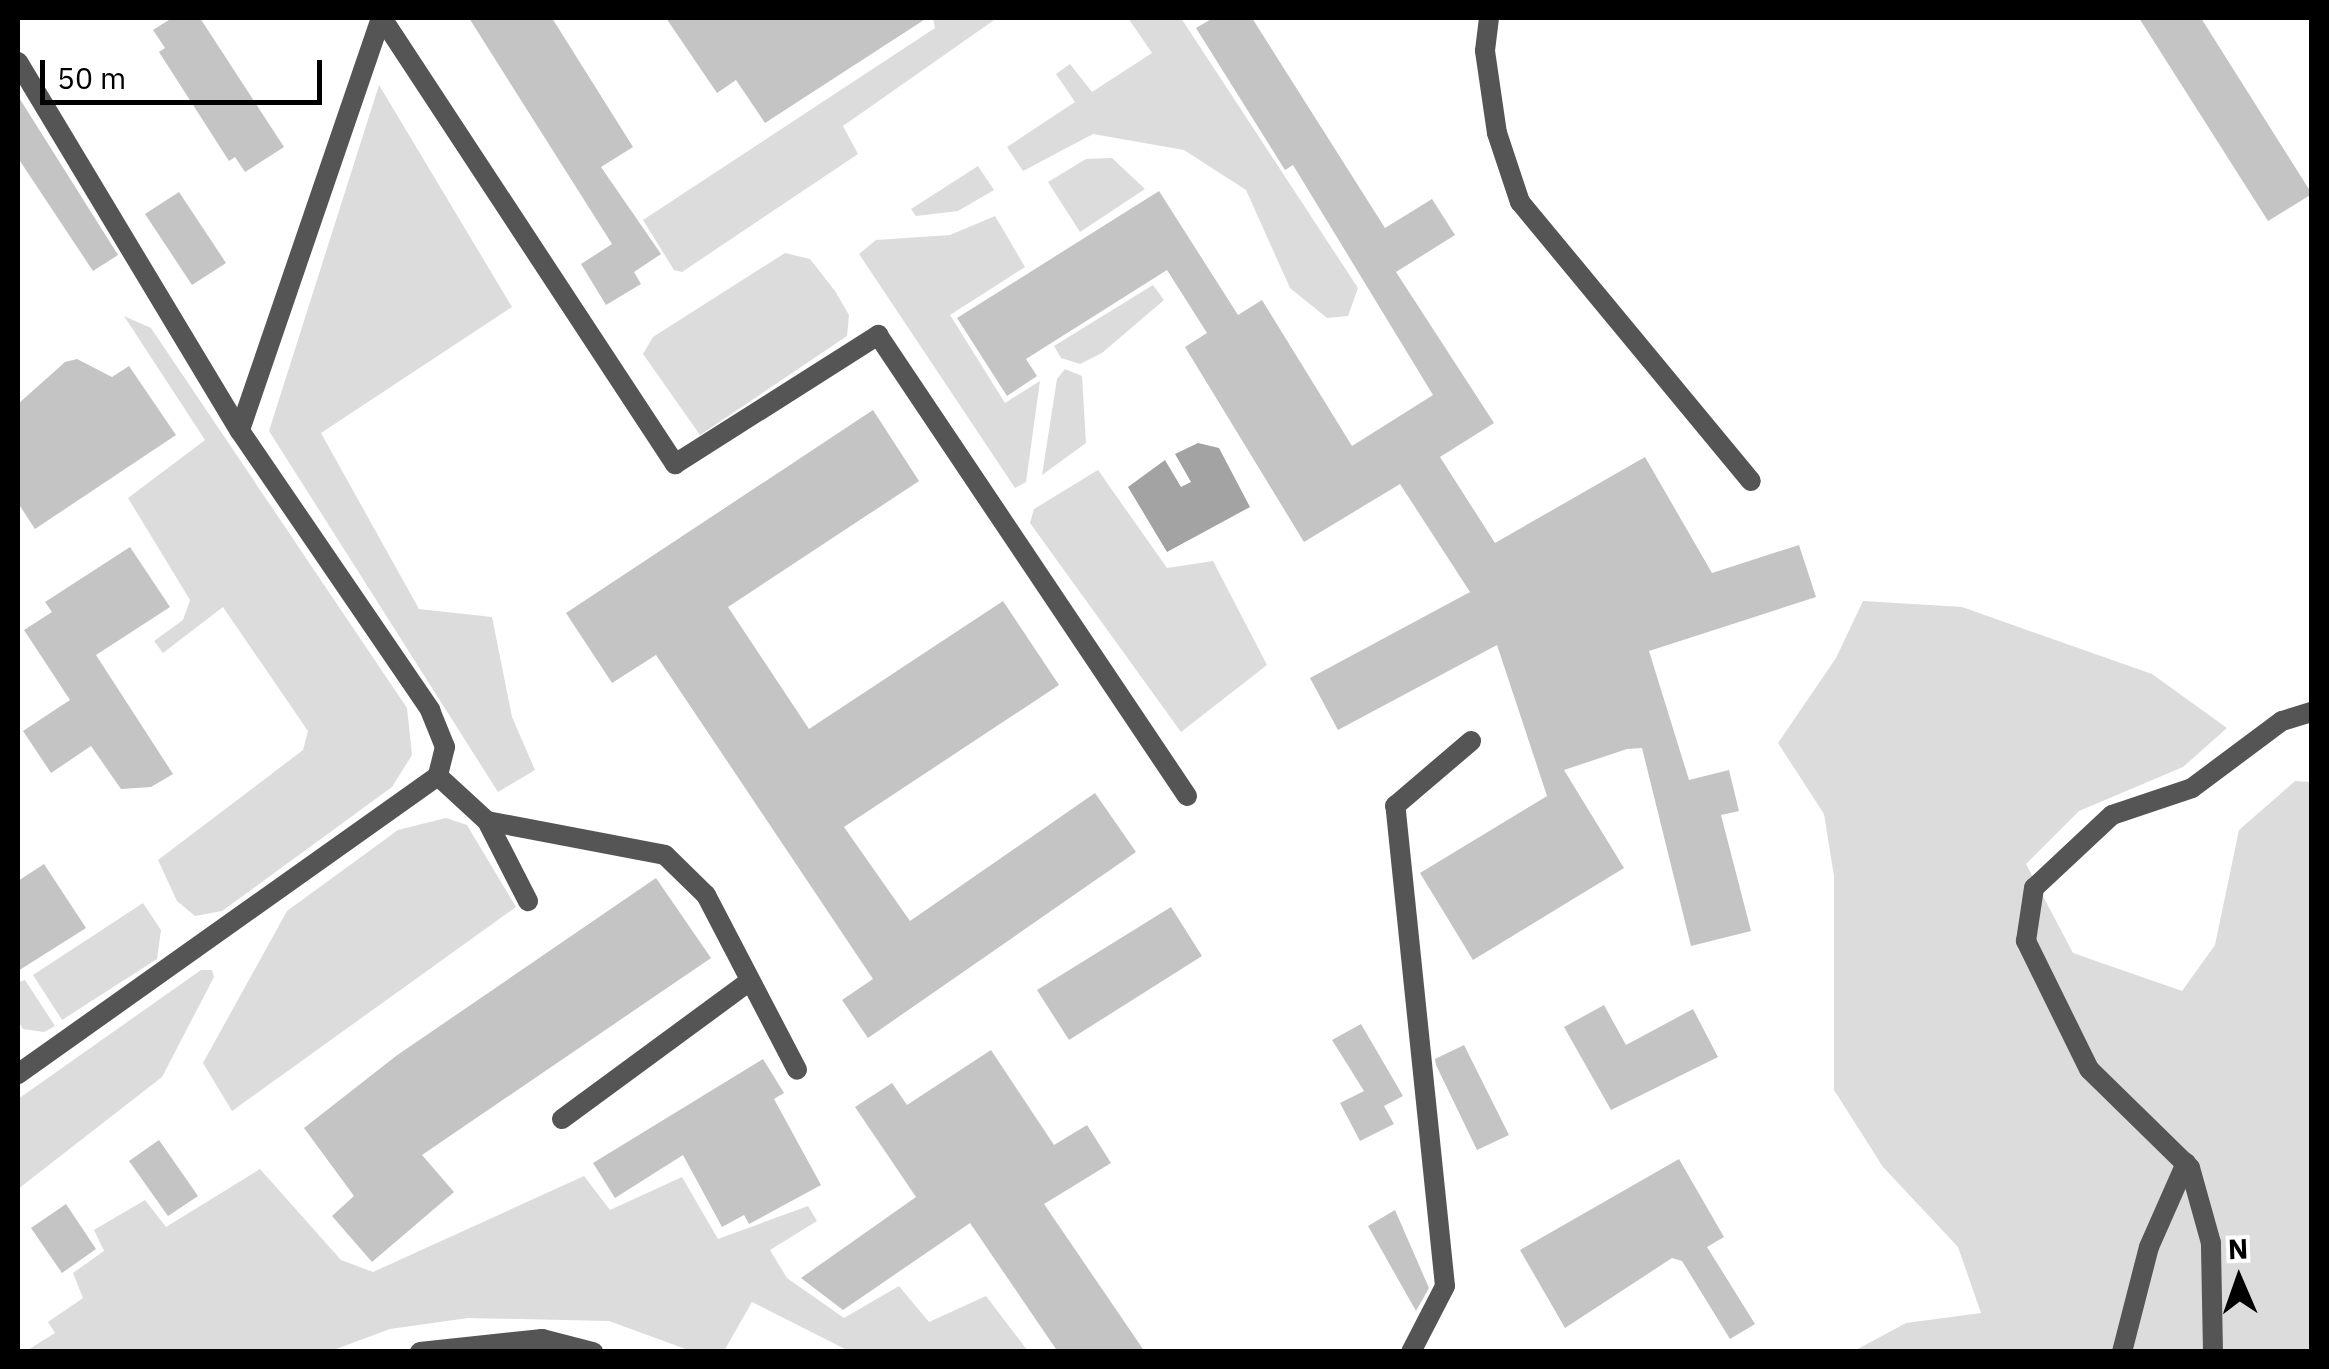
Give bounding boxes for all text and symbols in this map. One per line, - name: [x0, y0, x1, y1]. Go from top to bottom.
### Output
- scale bar: [45, 40, 328, 102]
- text: 50 m: [57, 58, 126, 97]
- north arrow: [2189, 1229, 2289, 1329]
- text: N: [2227, 1230, 2249, 1267]

